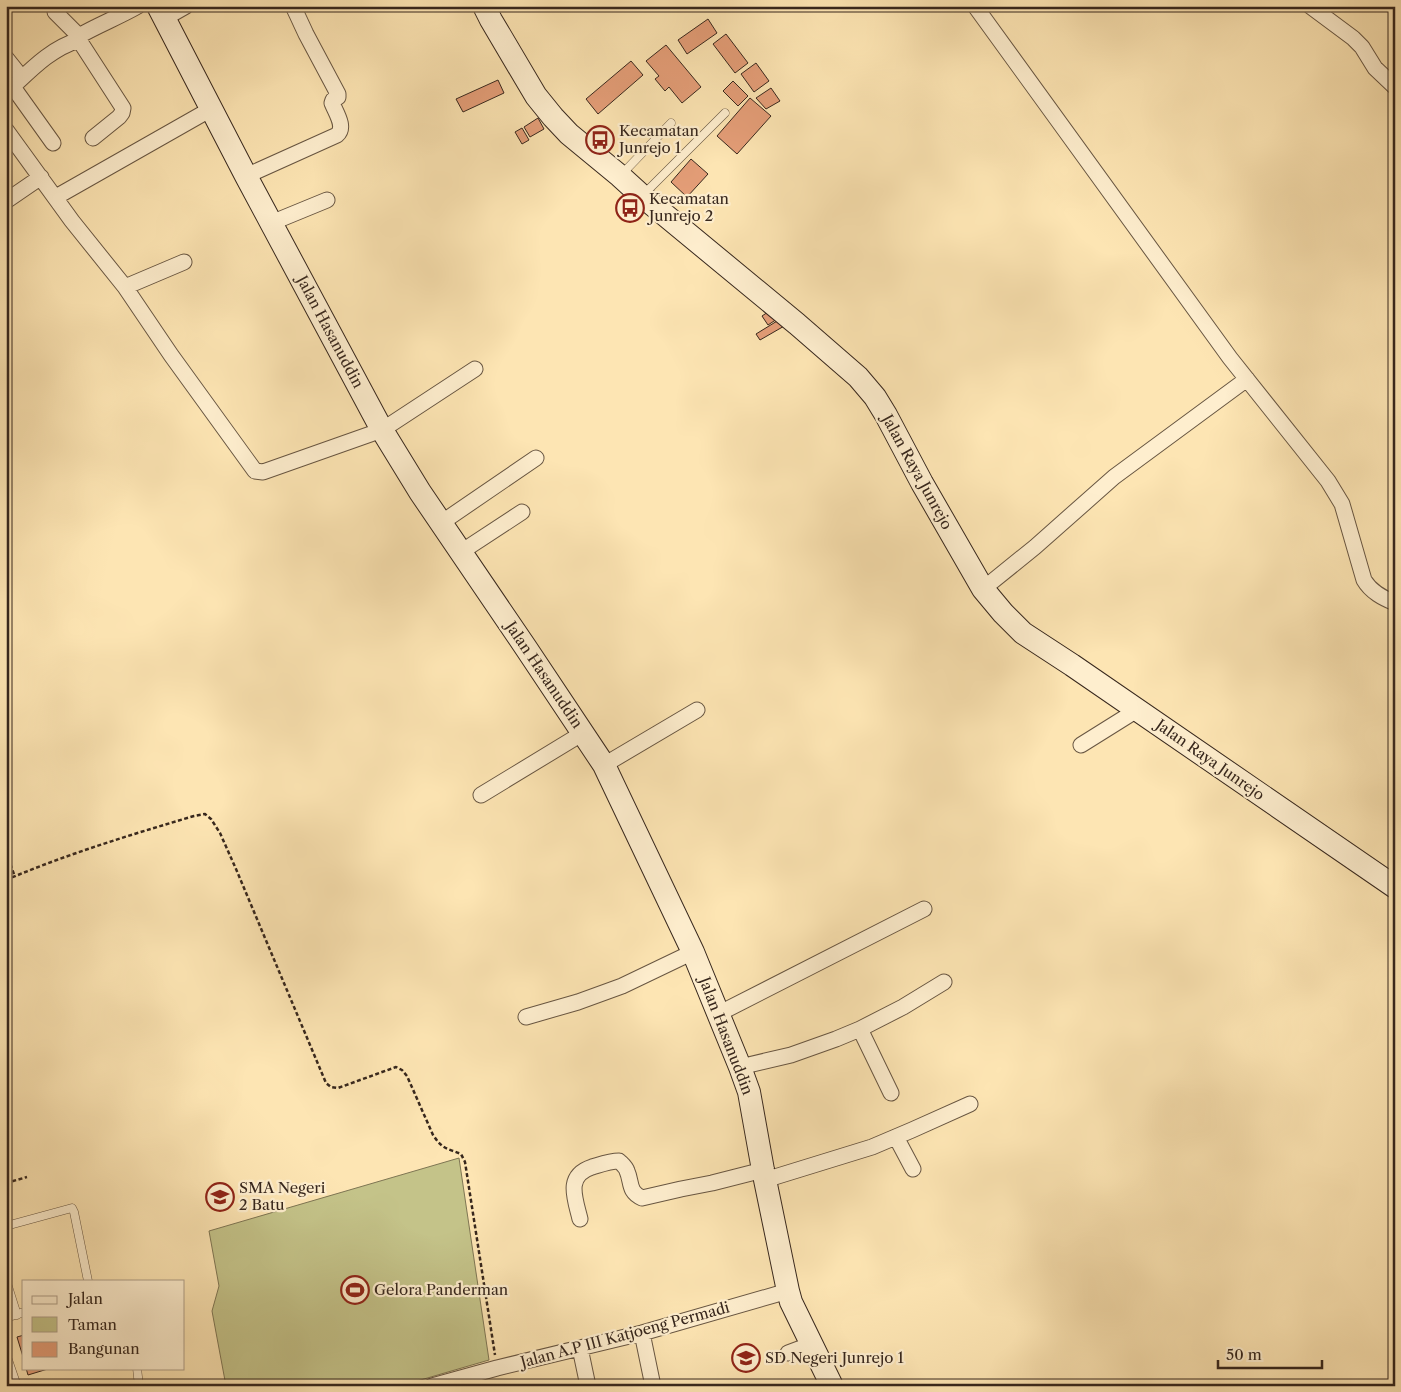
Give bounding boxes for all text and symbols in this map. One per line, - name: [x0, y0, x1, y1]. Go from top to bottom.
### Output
- place label: Kecamatan Junrejo 1: [617, 121, 700, 157]
- bus stop icon: Kecamatan Junrejo 1: [585, 125, 615, 155]
- place label: Kecamatan Junrejo 2: [647, 189, 730, 225]
- bus stop icon: Kecamatan Junrejo 2: [615, 193, 645, 223]
- street label: Jalan Hasanuddin: [292, 270, 368, 392]
- street label: Jalan Raya Junrejo: [877, 409, 957, 533]
- street label: Jalan Hasanuddin: [501, 616, 588, 732]
- street label: Jalan Raya Junrejo: [1150, 714, 1268, 804]
- street label: Jalan Hasanuddin: [695, 972, 758, 1098]
- place label: SMA Negeri 2 Batu: [239, 1178, 326, 1214]
- school or university icon: SMA Negeri 2 Batu: [205, 1182, 235, 1212]
- sports icon: Gelora Panderman: [340, 1275, 370, 1305]
- legend: [22, 1280, 185, 1370]
- place label: Gelora Panderman: [374, 1280, 509, 1299]
- text: Jalan: [66, 1289, 103, 1308]
- street label: Jalan A.P III Katjoeng Permadi: [516, 1297, 732, 1372]
- text: Taman: [68, 1315, 118, 1334]
- scale bar: [1218, 1337, 1322, 1369]
- text: Bangunan: [68, 1339, 140, 1358]
- school or university icon: SD Negeri Junrejo 1: [731, 1343, 761, 1373]
- text: 50 m: [1226, 1345, 1262, 1364]
- place label: SD Negeri Junrejo 1: [765, 1348, 904, 1367]

